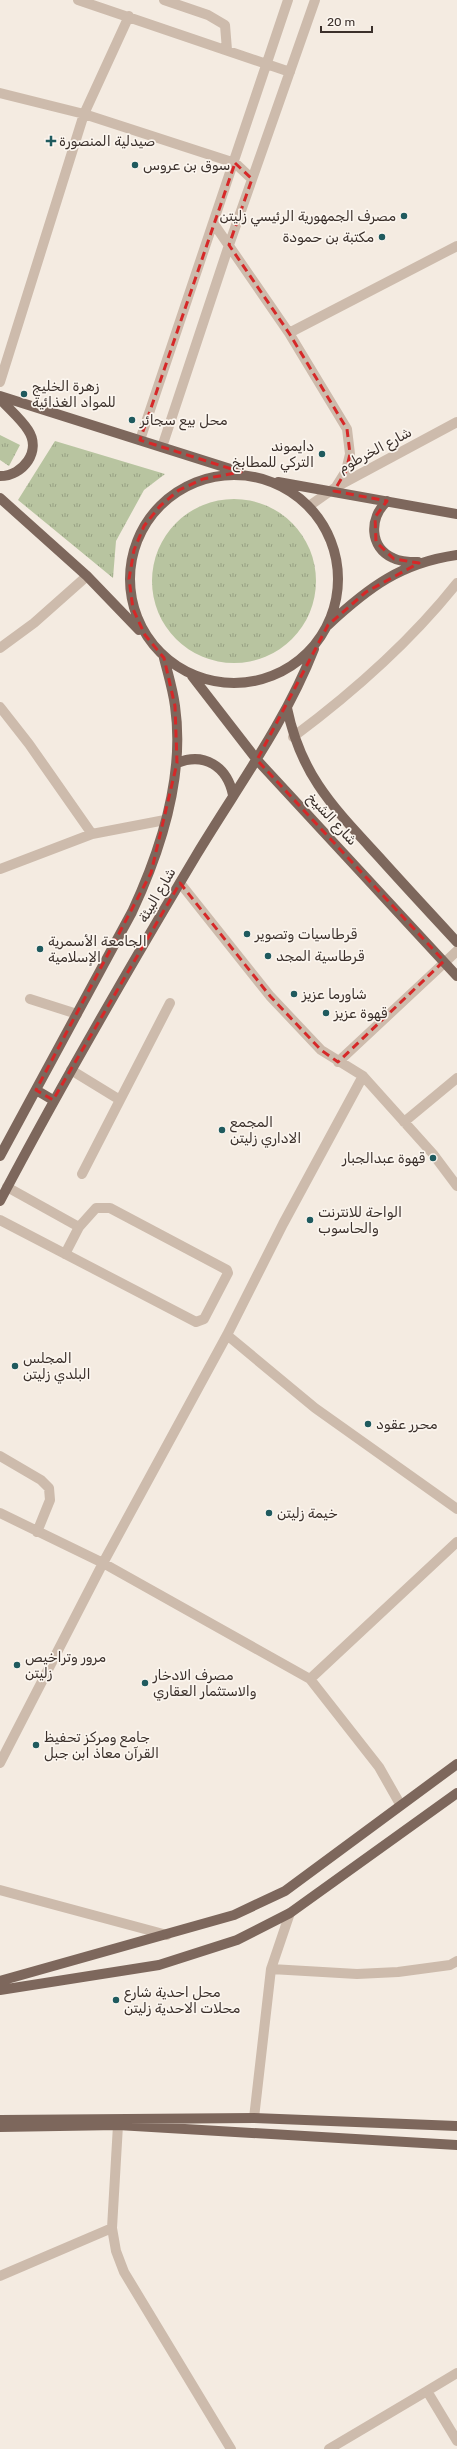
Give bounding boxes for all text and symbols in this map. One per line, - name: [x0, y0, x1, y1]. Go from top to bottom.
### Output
- scale bar: [321, 8, 372, 34]
- text: 20 m: [327, 15, 355, 29]
- place label: صيدلية المنصورة: [59, 133, 155, 150]
- marker: صيدلية المنصورة: [46, 136, 56, 146]
- place label: سوق بن عروس: [143, 157, 230, 174]
- marker: سوق بن عروس: [130, 160, 140, 170]
- place label: مصرف الجمهورية الرئيسي زليتن: [219, 208, 396, 227]
- marker: مصرف الجمهورية الرئيسي زليتن: [399, 211, 409, 221]
- place label: مكتبة بن حمودة: [282, 229, 374, 246]
- marker: مكتبة بن حمودة: [377, 232, 387, 242]
- place label: زهرة الخليج للمواد الغذائية: [32, 378, 116, 411]
- marker: زهرة الخليج للمواد الغذائية: [19, 389, 29, 399]
- place label: محل بيع سجائر: [139, 412, 228, 431]
- marker: محل بيع سجائر: [127, 415, 137, 425]
- street label: شارع الخرطوم: [335, 424, 415, 478]
- place label: دايموند التركي للمطابخ: [232, 438, 314, 473]
- marker: دايموند التركي للمطابخ: [317, 449, 327, 459]
- street label: شارع الشيخ: [302, 789, 361, 850]
- street label: شارع البيئة: [135, 865, 181, 926]
- place label: قرطاسيات وتصوير: [254, 926, 358, 943]
- marker: قرطاسيات وتصوير: [242, 929, 252, 939]
- place label: الجامعة الأسمرية الإسلامية: [48, 933, 147, 966]
- marker: الجامعة الأسمرية الإسلامية: [35, 944, 45, 954]
- place label: قرطاسية المجد: [276, 948, 365, 965]
- marker: قرطاسية المجد: [263, 951, 273, 961]
- place label: شاورما عزيز: [301, 986, 367, 1003]
- marker: شاورما عزيز: [289, 989, 299, 999]
- place label: قهوة عزيز: [333, 1005, 388, 1022]
- marker: قهوة عزيز: [321, 1008, 331, 1018]
- place label: المجمع الاداري زليتن: [230, 1114, 301, 1148]
- marker: المجمع الاداري زليتن: [217, 1125, 227, 1135]
- place label: قهوة عبدالجبار: [341, 1150, 425, 1167]
- marker: قهوة عبدالجبار: [428, 1153, 438, 1163]
- place label: الواحة للانترنت والحاسوب: [318, 1204, 402, 1237]
- marker: الواحة للانترنت والحاسوب: [305, 1215, 315, 1225]
- place label: المجلس البلدي زليتن: [23, 1350, 91, 1384]
- marker: المجلس البلدي زليتن: [10, 1361, 20, 1371]
- place label: محرر عقود: [376, 1416, 438, 1433]
- marker: محرر عقود: [363, 1419, 373, 1429]
- place label: خيمة زليتن: [277, 1505, 338, 1522]
- marker: خيمة زليتن: [264, 1508, 274, 1518]
- place label: مرور وتراخيص زليتن: [25, 1649, 106, 1682]
- marker: مرور وتراخيص زليتن: [12, 1660, 22, 1670]
- place label: مصرف اﻻدخار واﻻستثمار العقاري: [152, 1667, 257, 1701]
- marker: مصرف اﻻدخار واﻻستثمار العقاري: [140, 1678, 150, 1688]
- place label: جامع ومركز تحفيظ القرآن معاذ ابن جبل: [44, 1729, 159, 1762]
- marker: جامع ومركز تحفيظ القرآن معاذ ابن جبل: [31, 1740, 41, 1750]
- place label: محل احدية شارع محلات الاحدية زليتن: [124, 1984, 241, 2017]
- marker: محل احدية شارع محلات الاحدية زليتن: [111, 1995, 121, 2005]

